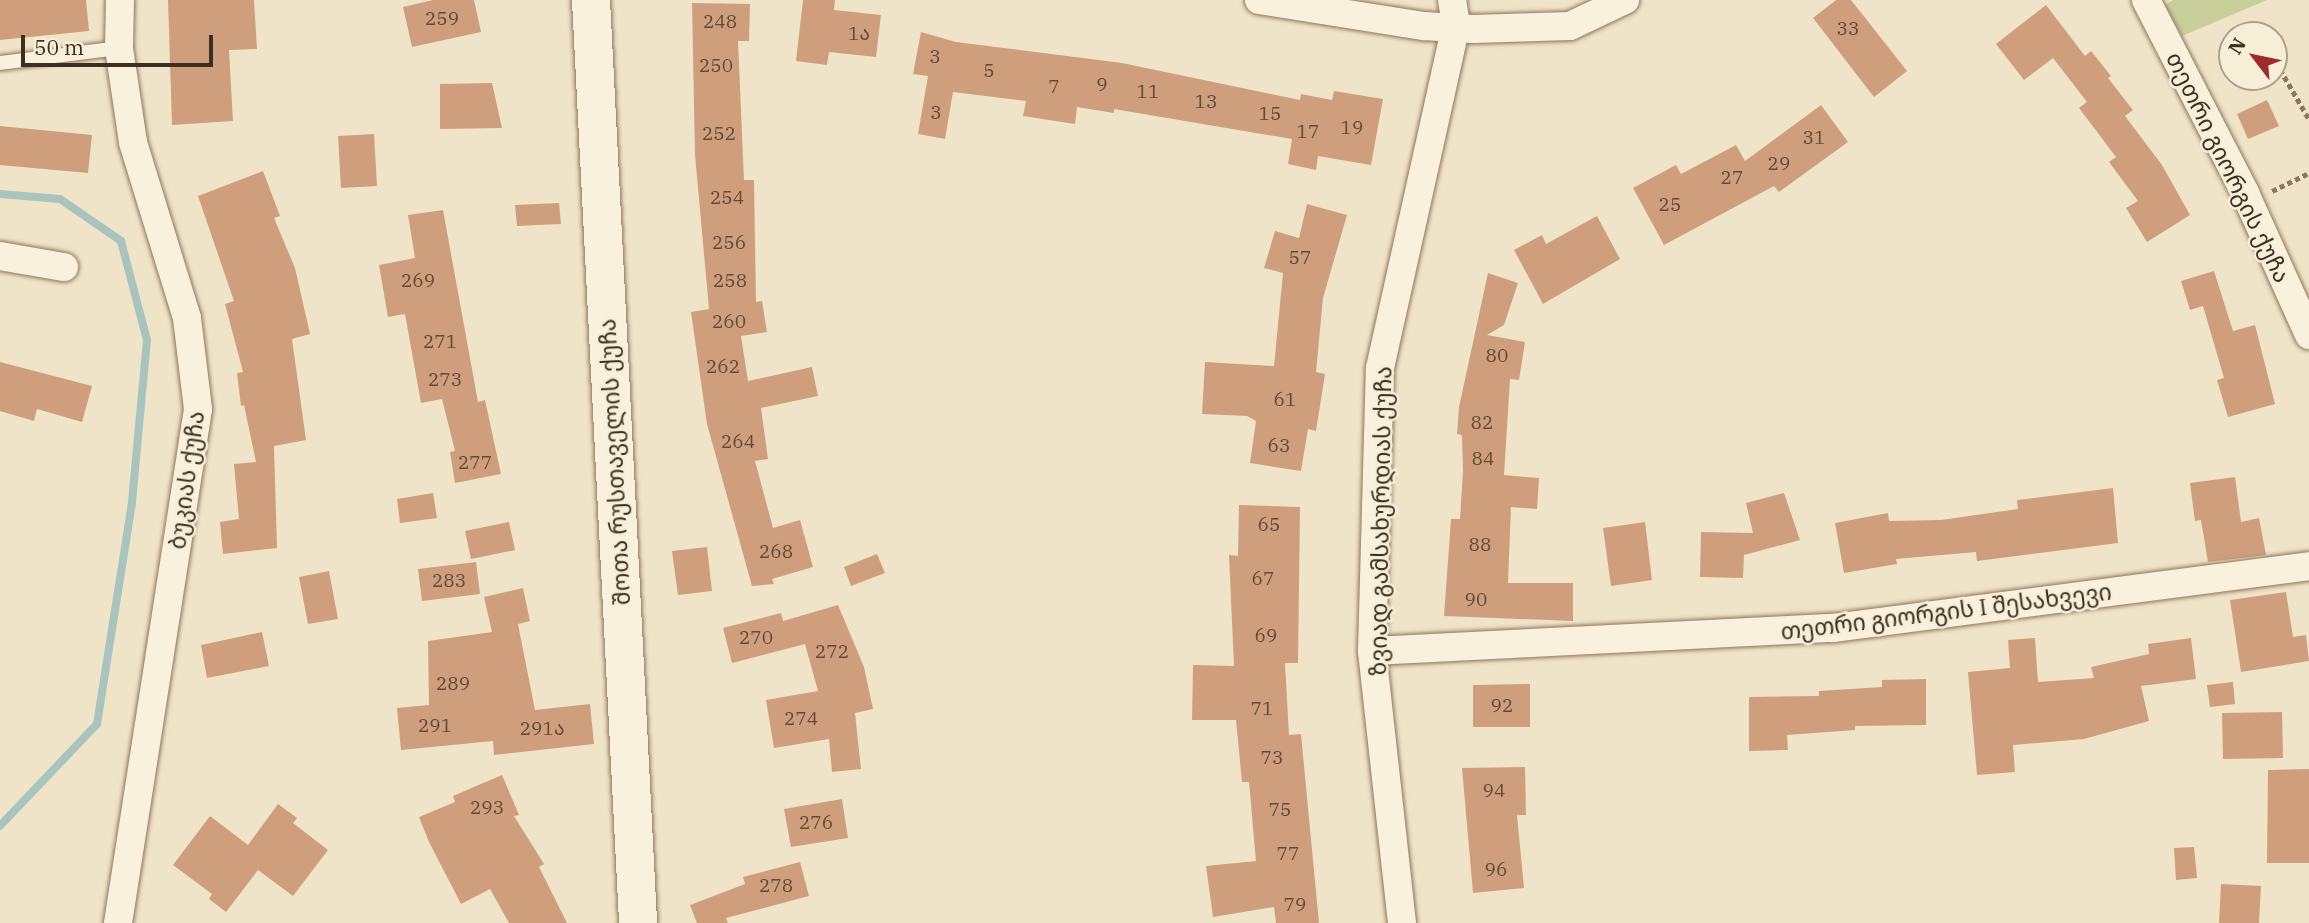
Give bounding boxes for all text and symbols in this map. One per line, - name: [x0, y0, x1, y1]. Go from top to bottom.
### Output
- house number: 259: [425, 8, 459, 30]
- house number: 248: [703, 11, 737, 33]
- house number: 33: [1837, 18, 1859, 40]
- scale bar: [24, 21, 217, 65]
- north arrow: [2218, 21, 2288, 91]
- house number: 1ა: [848, 23, 870, 45]
- text: 50 m: [34, 33, 84, 61]
- text: N: [2223, 33, 2251, 59]
- house number: 3: [929, 46, 941, 68]
- street label: თეთრი გიორგის ქუჩა: [2161, 47, 2297, 287]
- house number: 250: [699, 55, 733, 77]
- house number: 5: [983, 60, 995, 82]
- house number: 9: [1096, 74, 1108, 96]
- house number: 7: [1048, 76, 1060, 98]
- house number: 11: [1137, 81, 1159, 103]
- house number: 13: [1195, 91, 1217, 113]
- house number: 3: [930, 102, 942, 124]
- house number: 15: [1259, 103, 1281, 125]
- house number: 19: [1341, 117, 1363, 139]
- house number: 17: [1297, 121, 1319, 143]
- house number: 252: [702, 123, 736, 145]
- house number: 31: [1803, 127, 1825, 149]
- house number: 29: [1768, 153, 1790, 175]
- house number: 27: [1721, 167, 1743, 189]
- house number: 254: [710, 187, 744, 209]
- house number: 25: [1659, 194, 1681, 216]
- house number: 256: [712, 232, 746, 254]
- house number: 57: [1289, 247, 1311, 269]
- house number: 269: [401, 270, 435, 292]
- house number: 258: [713, 270, 747, 292]
- house number: 260: [712, 311, 746, 333]
- street label: შოთა რუსთაველის ქუჩა: [593, 318, 635, 606]
- house number: 271: [423, 331, 457, 353]
- house number: 80: [1486, 345, 1508, 367]
- house number: 262: [706, 356, 740, 378]
- street label: ზვიად გამსახურდიას ქუჩა: [1363, 366, 1397, 676]
- house number: 273: [428, 369, 462, 391]
- house number: 61: [1274, 389, 1296, 411]
- street label: ბუკიას ქუჩა: [163, 409, 209, 551]
- house number: 82: [1471, 412, 1493, 434]
- house number: 264: [721, 431, 755, 453]
- house number: 63: [1268, 435, 1290, 457]
- house number: 84: [1472, 448, 1494, 470]
- house number: 277: [458, 452, 492, 474]
- house number: 65: [1258, 514, 1280, 536]
- house number: 88: [1469, 534, 1491, 556]
- house number: 268: [759, 541, 793, 563]
- house number: 67: [1252, 568, 1274, 590]
- house number: 283: [432, 570, 466, 592]
- street label: თეთრი გიორგის I შესახვევი: [1779, 577, 2113, 645]
- house number: 90: [1465, 589, 1487, 611]
- house number: 69: [1255, 625, 1277, 647]
- house number: 270: [739, 627, 773, 649]
- house number: 272: [815, 641, 849, 663]
- house number: 289: [436, 673, 470, 695]
- house number: 92: [1491, 695, 1513, 717]
- house number: 71: [1251, 698, 1273, 720]
- house number: 274: [784, 708, 818, 730]
- house number: 291: [418, 715, 452, 737]
- house number: 291ა: [520, 718, 564, 740]
- house number: 73: [1261, 747, 1283, 769]
- house number: 94: [1483, 780, 1505, 802]
- house number: 293: [470, 797, 504, 819]
- house number: 75: [1269, 799, 1291, 821]
- house number: 276: [799, 812, 833, 834]
- house number: 77: [1277, 843, 1299, 865]
- house number: 96: [1485, 859, 1507, 881]
- house number: 278: [759, 875, 793, 897]
- house number: 79: [1284, 894, 1306, 916]

